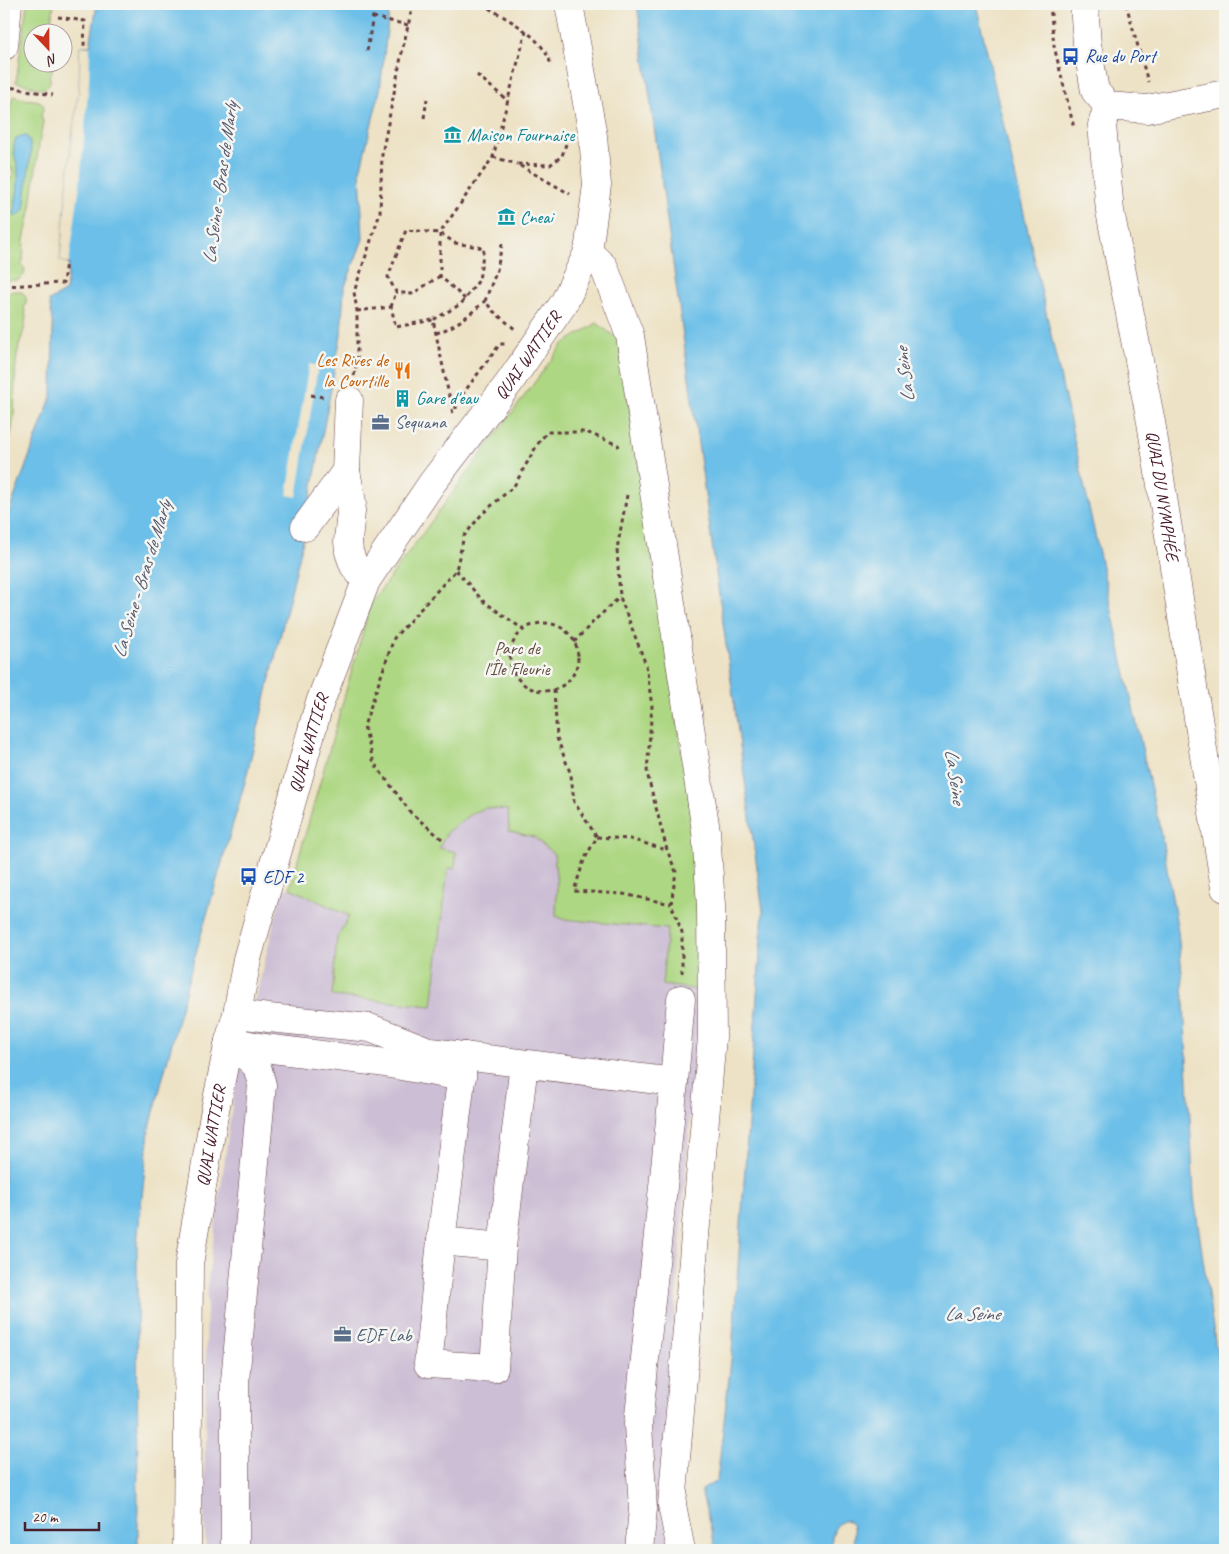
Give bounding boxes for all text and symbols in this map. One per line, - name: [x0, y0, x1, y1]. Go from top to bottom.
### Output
- north arrow: [22, 22, 72, 72]
- place label: Rue du Port: [1085, 45, 1159, 67]
- bus stop icon: Rue du Port: [1061, 46, 1081, 66]
- text: N: [43, 50, 60, 70]
- water label: La Seine - Bras de Marly: [197, 98, 244, 265]
- place label: Maison Fournaise: [467, 124, 575, 146]
- museum icon: Maison Fournaise: [443, 125, 463, 145]
- place label: Cneai: [520, 206, 556, 228]
- museum icon: Cneai: [496, 207, 516, 227]
- street label: QUAI WATTIER: [490, 306, 567, 404]
- water label: La Seine: [889, 343, 920, 403]
- place label: Les Rives de la Courtille: [316, 349, 389, 392]
- restaurant icon: Les Rives de la Courtille: [392, 360, 412, 380]
- place label: Gare d'eau: [416, 387, 480, 409]
- building icon: Gare d'eau: [392, 388, 412, 408]
- place label: Sequana: [395, 411, 447, 433]
- office icon: Sequana: [371, 412, 391, 432]
- street label: QUAI DU NYMPHÉE: [1142, 429, 1184, 565]
- water label: La Seine - Bras de Marly: [107, 495, 178, 660]
- park label: Parc de l'Île Fleurie: [484, 637, 551, 680]
- street label: QUAI WATTIER: [284, 689, 334, 795]
- water label: La Seine: [939, 747, 971, 808]
- place label: EDF 2: [263, 866, 305, 888]
- bus stop icon: EDF 2: [239, 867, 259, 887]
- street label: QUAI WATTIER: [191, 1082, 231, 1188]
- water label: La Seine: [945, 1302, 1002, 1326]
- place label: EDF Lab: [356, 1324, 413, 1346]
- office icon: EDF Lab: [332, 1325, 352, 1345]
- scale bar: [25, 1499, 99, 1531]
- text: 20 m: [32, 1508, 59, 1527]

